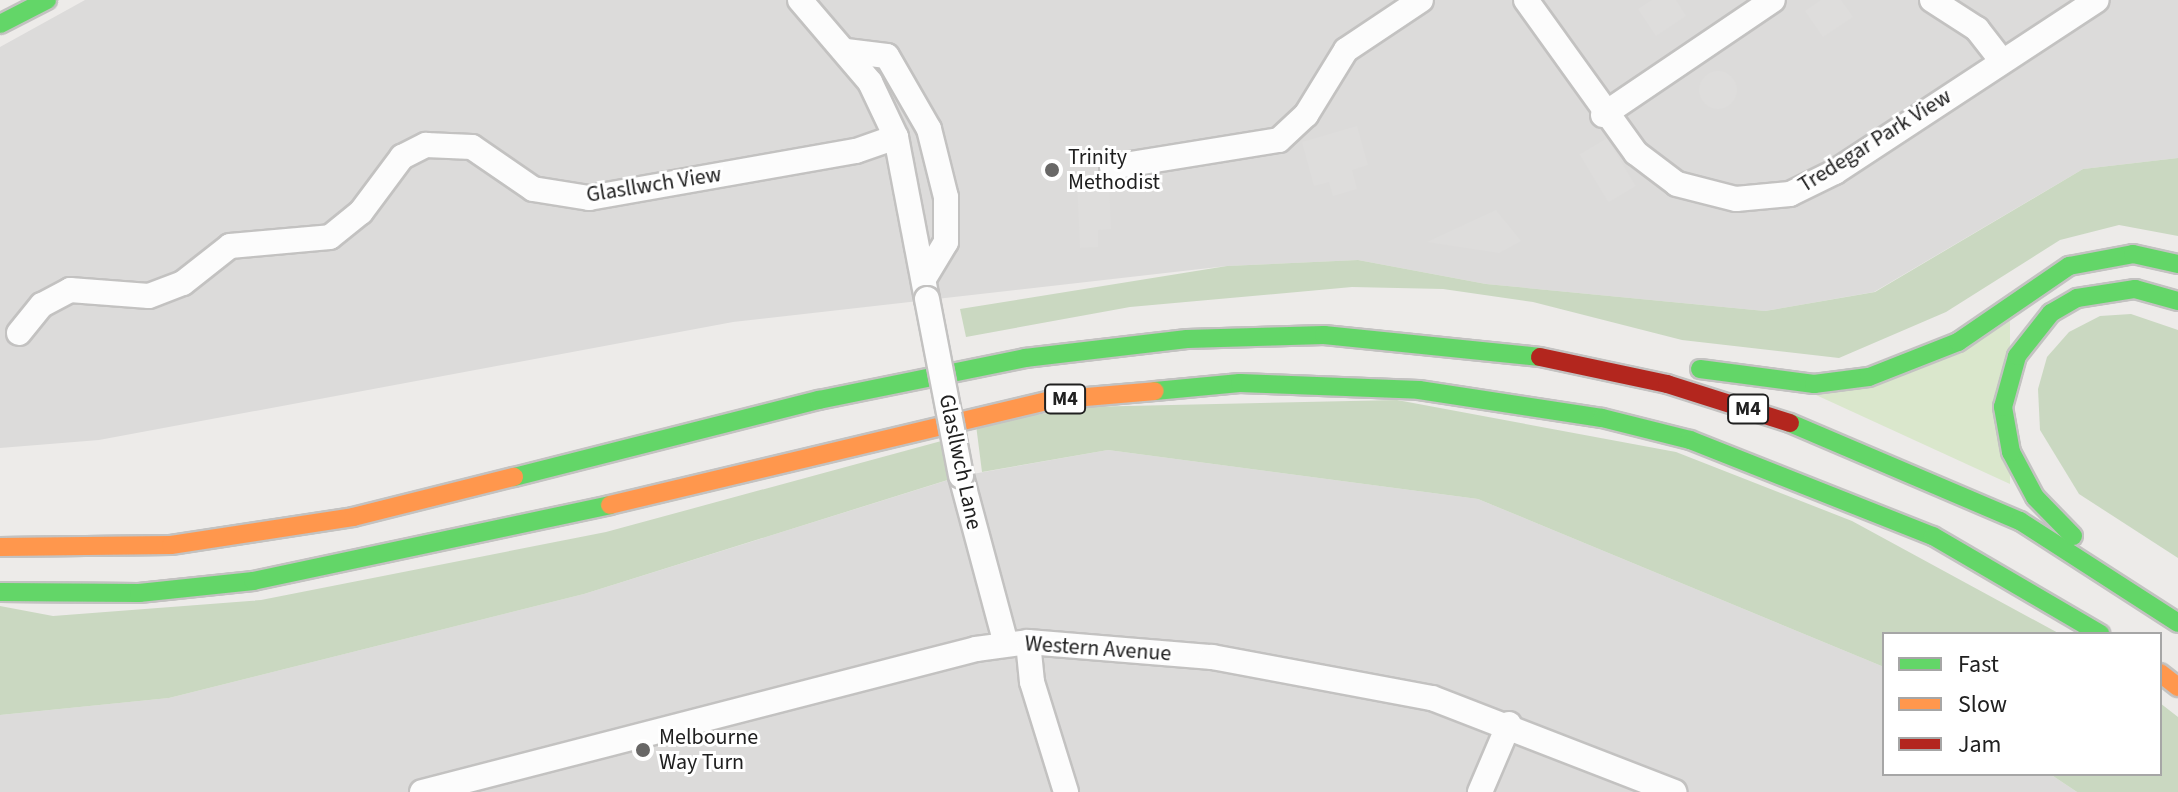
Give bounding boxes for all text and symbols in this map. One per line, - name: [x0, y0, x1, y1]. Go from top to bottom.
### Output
- street label: Tredegar Park View: [1794, 83, 1956, 199]
- place label: Trinity Methodist: [1068, 144, 1160, 196]
- street label: Glasllwch View: [585, 161, 723, 209]
- marker: Trinity Methodist: [1043, 161, 1061, 179]
- road number: M4: [1043, 383, 1087, 415]
- street label: Glasllwch Lane: [933, 392, 987, 532]
- road number: M4: [1726, 393, 1770, 425]
- street label: Western Avenue: [1024, 631, 1172, 667]
- legend: [1882, 632, 2162, 776]
- text: Fast: [1958, 647, 1999, 682]
- text: Slow: [1958, 687, 2007, 722]
- place label: Melbourne Way Turn: [659, 724, 758, 776]
- text: Jam: [1958, 727, 2002, 762]
- marker: Melbourne Way Turn: [634, 741, 652, 759]

